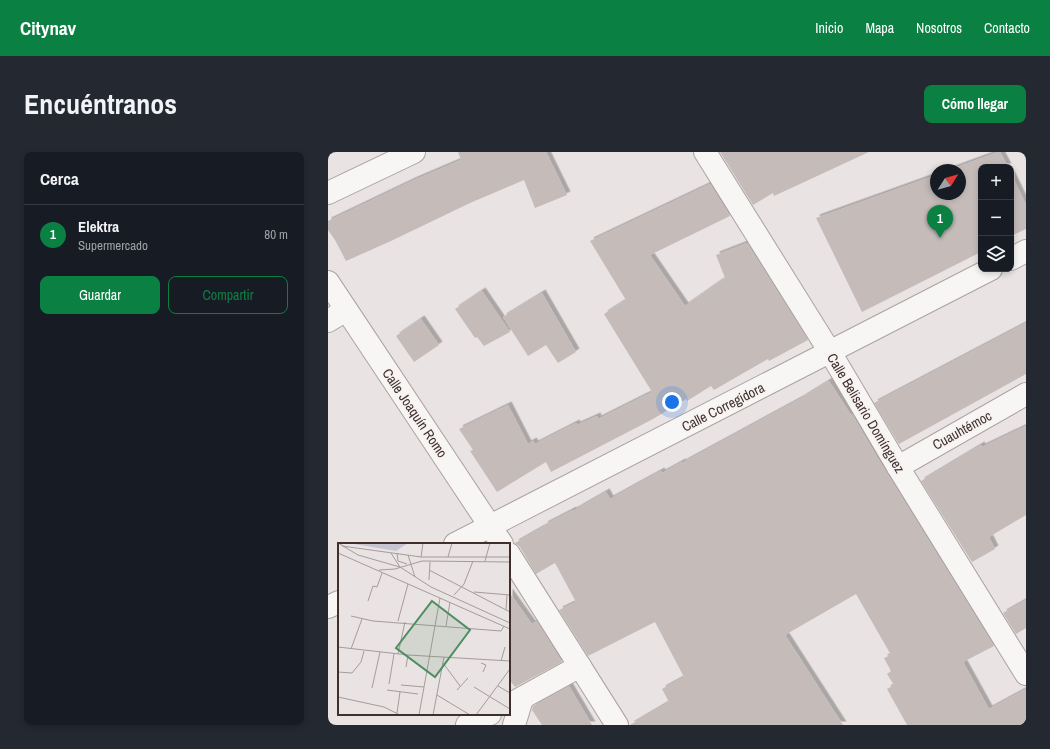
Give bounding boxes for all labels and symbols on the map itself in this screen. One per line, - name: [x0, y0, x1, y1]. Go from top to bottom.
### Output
- north arrow: [930, 164, 966, 200]
- pin: 1: [927, 205, 953, 238]
- street label: Calle Belisario Domínguez: [823, 350, 909, 476]
- street label: Calle Joaquín Romo: [378, 365, 452, 461]
- street label: Calle Corregidora: [679, 378, 768, 436]
- your location: [662, 392, 682, 412]
- street label: Cuauhtémoc: [929, 406, 995, 454]
- inset map: [338, 543, 510, 715]

